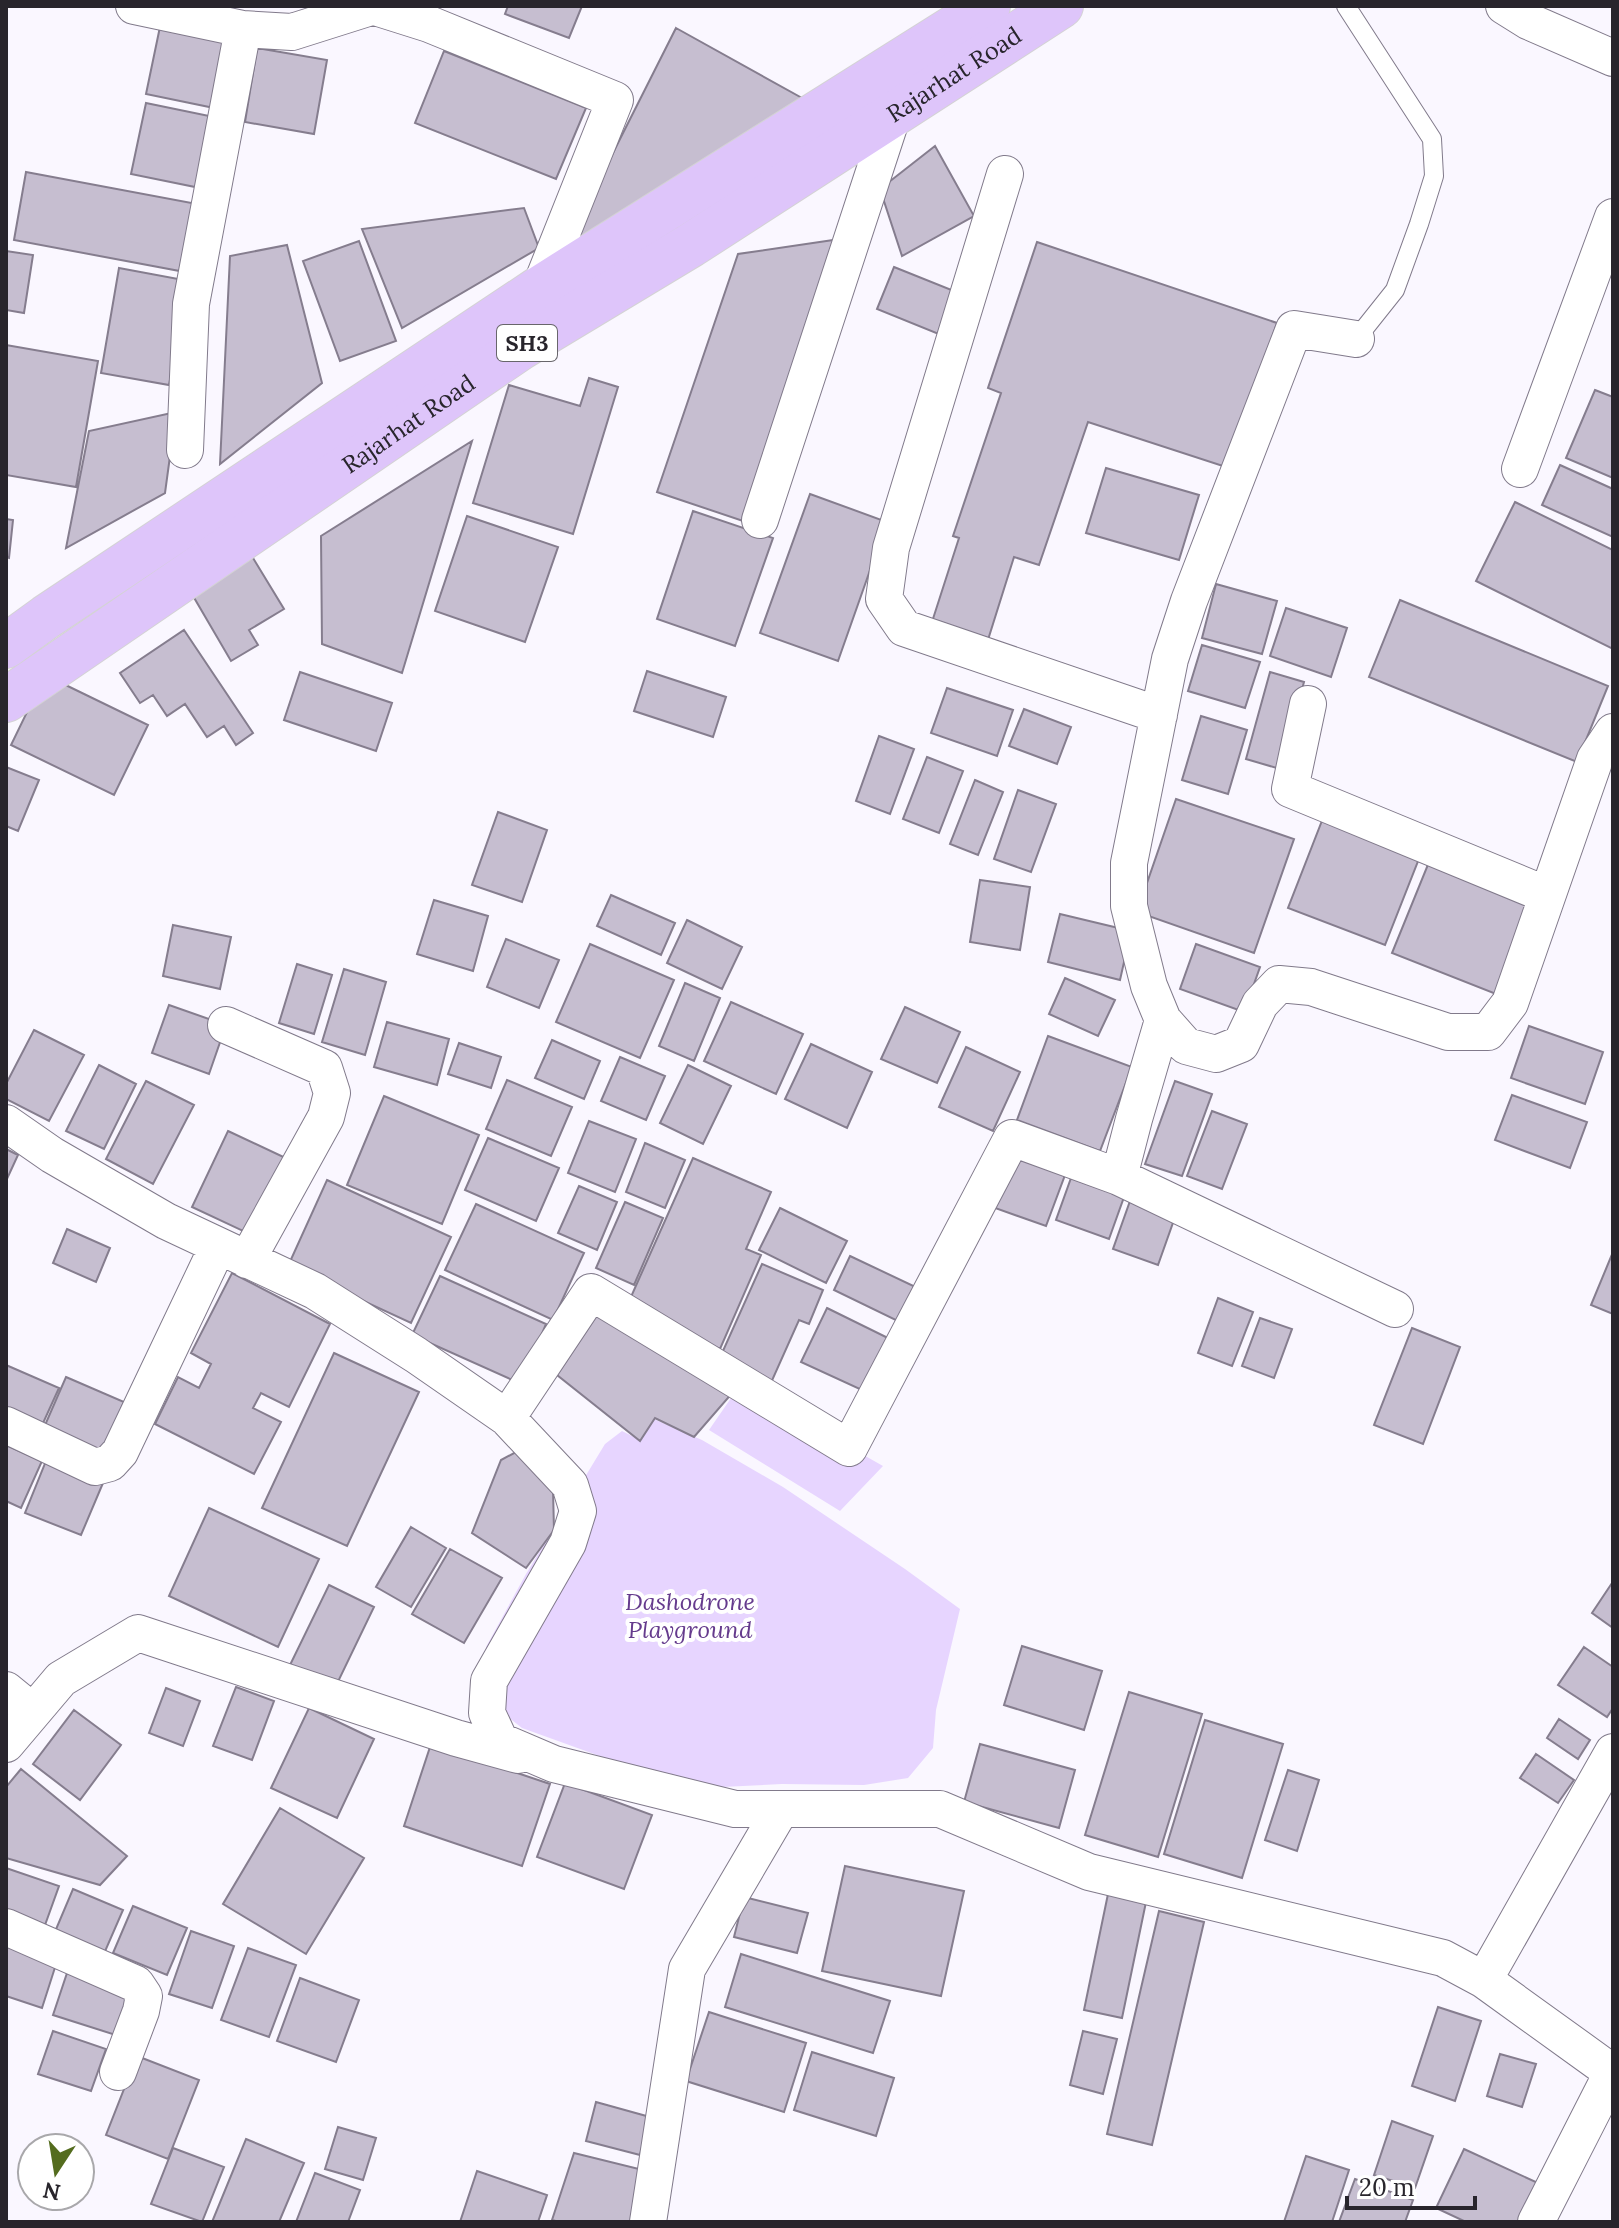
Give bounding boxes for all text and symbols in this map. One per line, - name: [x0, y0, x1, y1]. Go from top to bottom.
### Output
- street label: Rajarhat Road: [881, 20, 1027, 129]
- road number: SH3: [497, 325, 557, 361]
- street label: Rajarhat Road: [336, 367, 481, 480]
- park label: Dashodrone Playground: [625, 1586, 755, 1645]
- north arrow: [16, 2132, 96, 2212]
- scale bar: [1347, 2160, 1475, 2210]
- text: 20 m: [1359, 2172, 1415, 2203]
- text: N: [41, 2176, 63, 2207]

